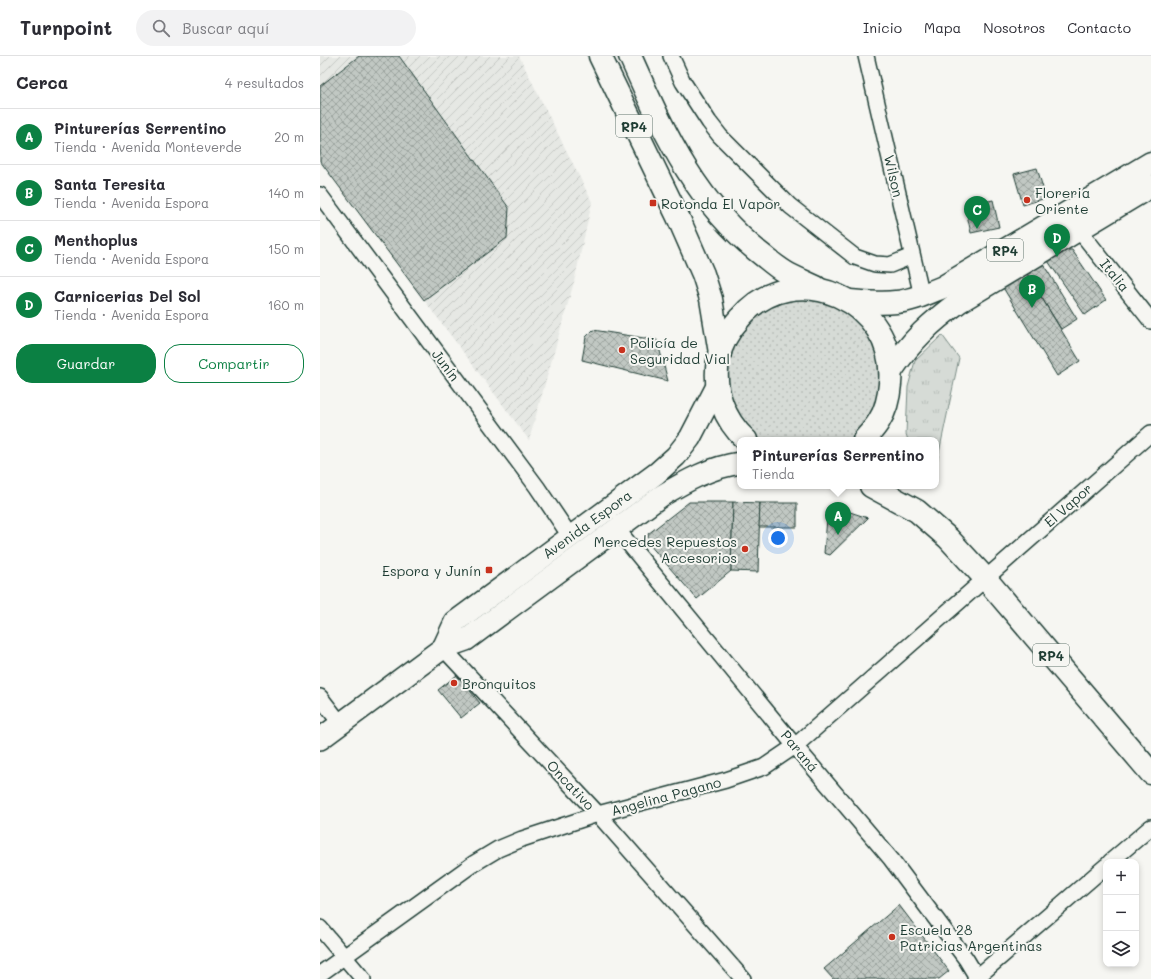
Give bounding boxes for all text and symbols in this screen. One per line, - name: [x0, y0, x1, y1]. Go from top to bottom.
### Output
- search box: [136, 10, 416, 46]
- text: Turnpoint: [20, 15, 112, 40]
- icon: search: [150, 17, 172, 39]
- text: Buscar aquí: [182, 18, 269, 38]
- text: Inicio: [863, 18, 902, 37]
- text: Mapa: [924, 18, 961, 37]
- text: Nosotros: [983, 18, 1045, 37]
- text: Contacto: [1067, 18, 1131, 37]
- text: Cerca: [16, 71, 68, 93]
- text: 4 resultados: [225, 74, 304, 91]
- road number: RP4: [616, 115, 652, 137]
- text: Pinturerías Serrentino: [54, 118, 226, 138]
- text: A: [24, 128, 34, 145]
- text: 20 m: [274, 128, 304, 145]
- text: Tienda · Avenida Monteverde: [54, 138, 242, 155]
- street label: Wilson: [880, 153, 908, 199]
- text: Santa Teresita: [54, 174, 166, 194]
- place label: Floreria Oriente: [1035, 183, 1090, 218]
- text: B: [25, 184, 33, 201]
- text: 140 m: [268, 184, 304, 201]
- text: Tienda · Avenida Espora: [54, 194, 209, 211]
- place label: Rotonda El Vapor: [661, 194, 780, 213]
- marker: Floreria Oriente: [1022, 195, 1032, 205]
- pin: C: [964, 196, 990, 229]
- marker: Rotonda El Vapor: [648, 198, 658, 208]
- pin: D: [1044, 224, 1070, 257]
- text: Menthoplus: [54, 230, 138, 250]
- road number: RP4: [987, 239, 1023, 261]
- text: C: [24, 240, 34, 257]
- text: 150 m: [268, 240, 304, 257]
- text: Tienda · Avenida Espora: [54, 250, 209, 267]
- street label: Italia: [1096, 254, 1134, 296]
- pin: B: [1019, 275, 1045, 308]
- text: Carnicerias Del Sol: [54, 286, 201, 306]
- text: D: [24, 296, 34, 313]
- text: 160 m: [268, 296, 304, 313]
- text: Tienda · Avenida Espora: [54, 306, 209, 323]
- place label: Policía de Seguridad Vial: [630, 333, 730, 368]
- button: Guardar: [16, 344, 156, 383]
- button: Compartir: [164, 344, 304, 383]
- street label: Junín: [428, 345, 464, 385]
- marker: Policía de Seguridad Vial: [617, 345, 627, 355]
- popup: [737, 437, 939, 489]
- text: Pinturerías Serrentino: [752, 445, 924, 465]
- text: Tienda: [752, 465, 795, 482]
- street label: El Vapor: [1040, 479, 1096, 531]
- street label: Avenida Espora: [539, 485, 635, 563]
- pin: A: [825, 502, 851, 535]
- your location: [768, 528, 788, 548]
- place label: Mercedes Repuestos Accesorios: [594, 532, 737, 567]
- marker: Mercedes Repuestos Accesorios: [740, 544, 750, 554]
- place label: Espora y Junín: [382, 561, 481, 580]
- marker: Espora y Junín: [484, 565, 494, 575]
- road number: RP4: [1033, 644, 1069, 666]
- place label: Bronquitos: [462, 674, 536, 693]
- marker: Bronquitos: [449, 678, 459, 688]
- street label: Paraná: [777, 726, 823, 776]
- street label: Oncativo: [543, 756, 599, 814]
- street label: Angelina Pagano: [609, 772, 723, 820]
- map controls: [1103, 859, 1139, 967]
- button: +: [1103, 859, 1139, 895]
- button: −: [1103, 895, 1139, 931]
- place label: Escuela 28 Patricias Argentinas: [900, 920, 1042, 955]
- button: layers: [1103, 931, 1139, 967]
- marker: Escuela 28 Patricias Argentinas: [887, 932, 897, 942]

